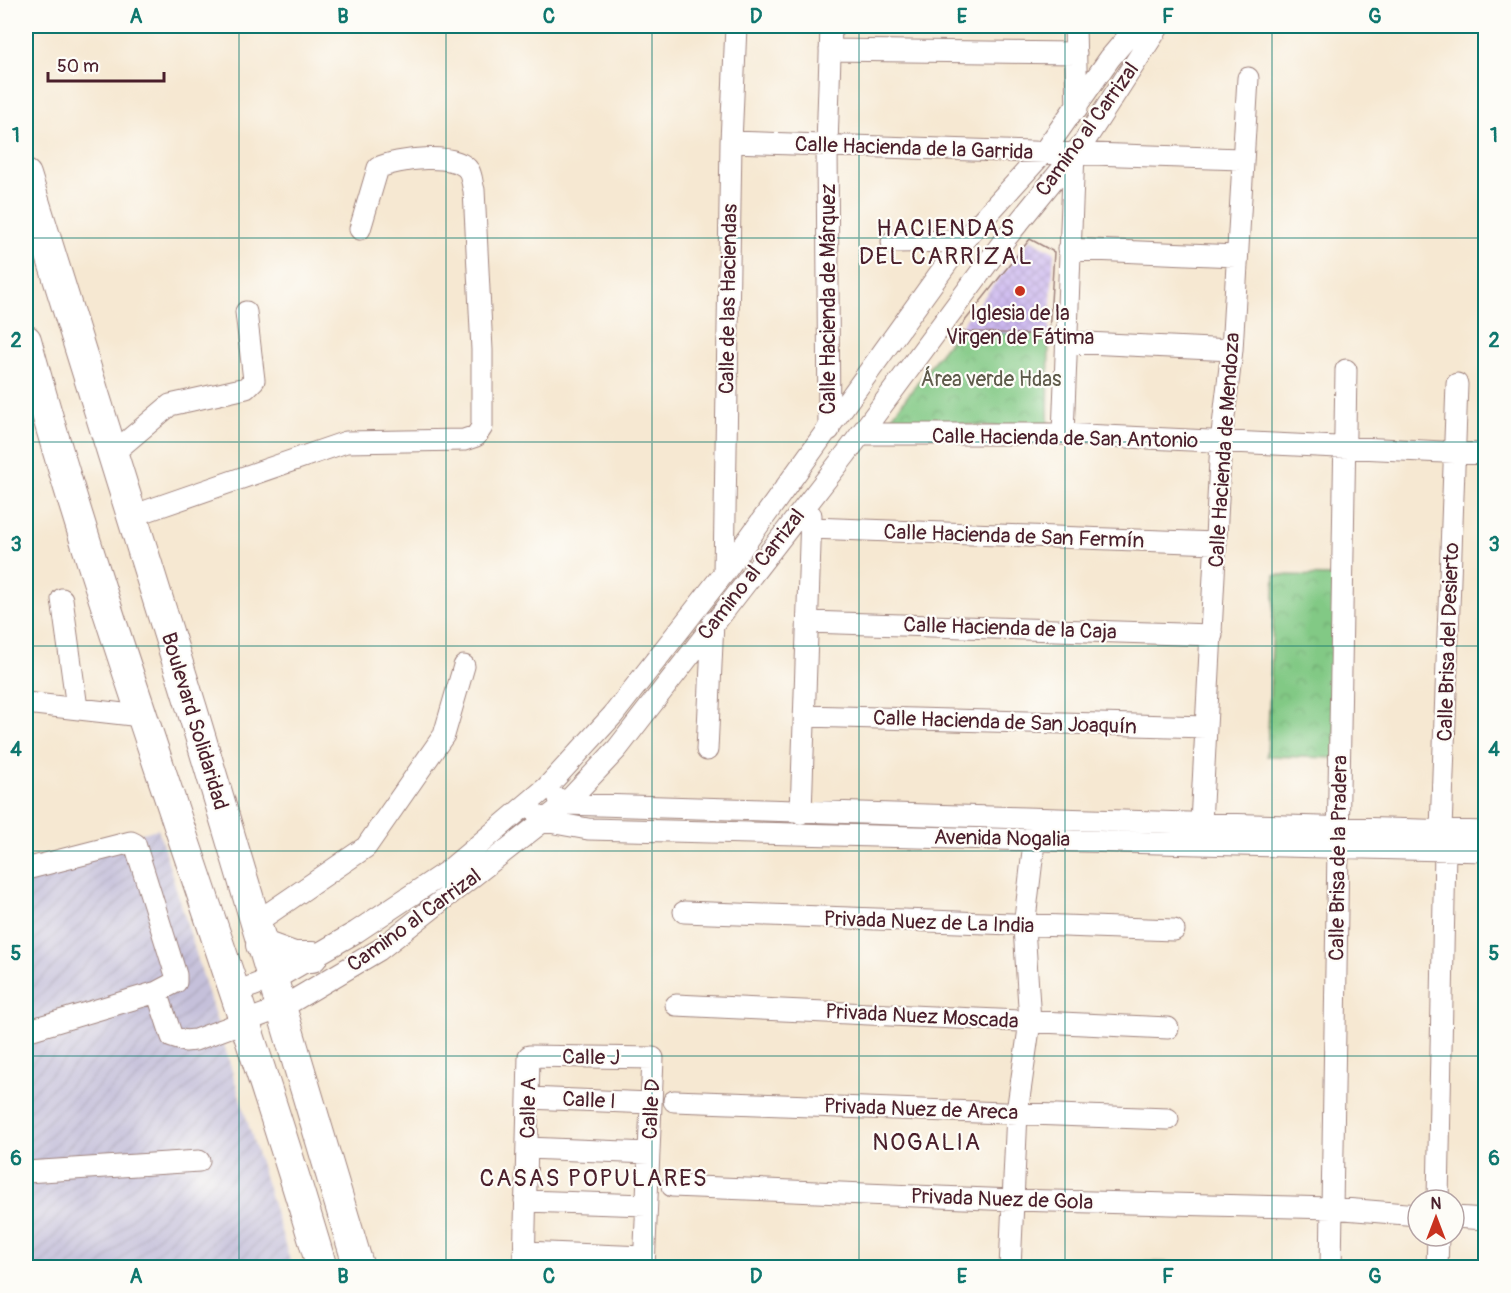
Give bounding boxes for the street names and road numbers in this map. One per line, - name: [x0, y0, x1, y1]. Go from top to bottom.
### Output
- street label: Camino al Carrizal: [1030, 57, 1145, 202]
- street label: Calle Hacienda de la Garrida: [794, 131, 1034, 166]
- street label: Calle Hacienda de Márquez: [815, 183, 842, 415]
- street label: Calle de las Haciendas: [713, 203, 744, 394]
- street label: Calle Hacienda de Mendoza: [1203, 332, 1246, 569]
- street label: Calle Hacienda de San Antonio: [932, 423, 1198, 454]
- street label: Camino al Carrizal: [692, 503, 811, 645]
- street label: Calle Hacienda de San Fermín: [883, 518, 1145, 555]
- street label: Calle Brisa del Desierto: [1432, 542, 1465, 742]
- street label: Calle Hacienda de la Caja: [903, 611, 1117, 646]
- street label: Boulevard Solidaridad: [155, 629, 234, 813]
- street label: Calle Hacienda de San Joaquín: [873, 704, 1137, 741]
- street label: Calle Brisa de la Pradera: [1323, 755, 1354, 961]
- street label: Avenida Nogalia: [934, 824, 1070, 853]
- street label: Camino al Carrizal: [342, 863, 487, 978]
- street label: Privada Nuez de La India: [823, 905, 1035, 940]
- street label: Privada Nuez Moscada: [825, 998, 1019, 1035]
- street label: Calle J: [562, 1043, 620, 1072]
- street label: Calle A: [514, 1077, 543, 1139]
- street label: Calle D: [636, 1078, 667, 1140]
- street label: Calle I: [562, 1086, 616, 1115]
- street label: Privada Nuez de Areca: [823, 1093, 1019, 1126]
- street label: Privada Nuez de Gola: [910, 1183, 1094, 1216]

